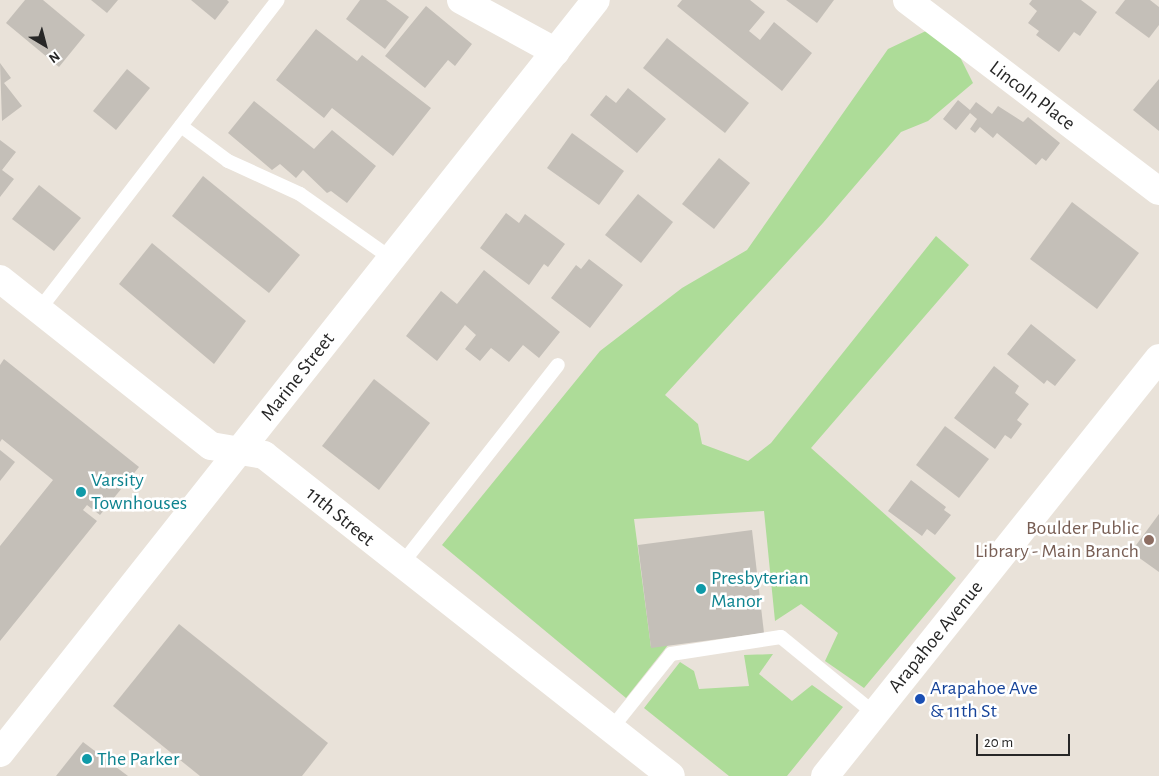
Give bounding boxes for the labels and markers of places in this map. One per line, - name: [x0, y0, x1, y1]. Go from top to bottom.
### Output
- place label: Varsity Townhouses: [91, 469, 187, 516]
- marker: Varsity Townhouses: [75, 486, 87, 498]
- place label: Boulder Public Library - Main Branch: [975, 516, 1139, 563]
- marker: Boulder Public Library - Main Branch: [1143, 534, 1155, 546]
- place label: Presbyterian Manor: [711, 566, 809, 613]
- marker: Presbyterian Manor: [695, 583, 707, 595]
- place label: Arapahoe Ave & 11th St: [930, 676, 1038, 723]
- marker: Arapahoe Ave & 11th St: [914, 693, 926, 705]
- place label: The Parker: [97, 747, 179, 771]
- marker: The Parker: [81, 753, 93, 765]

